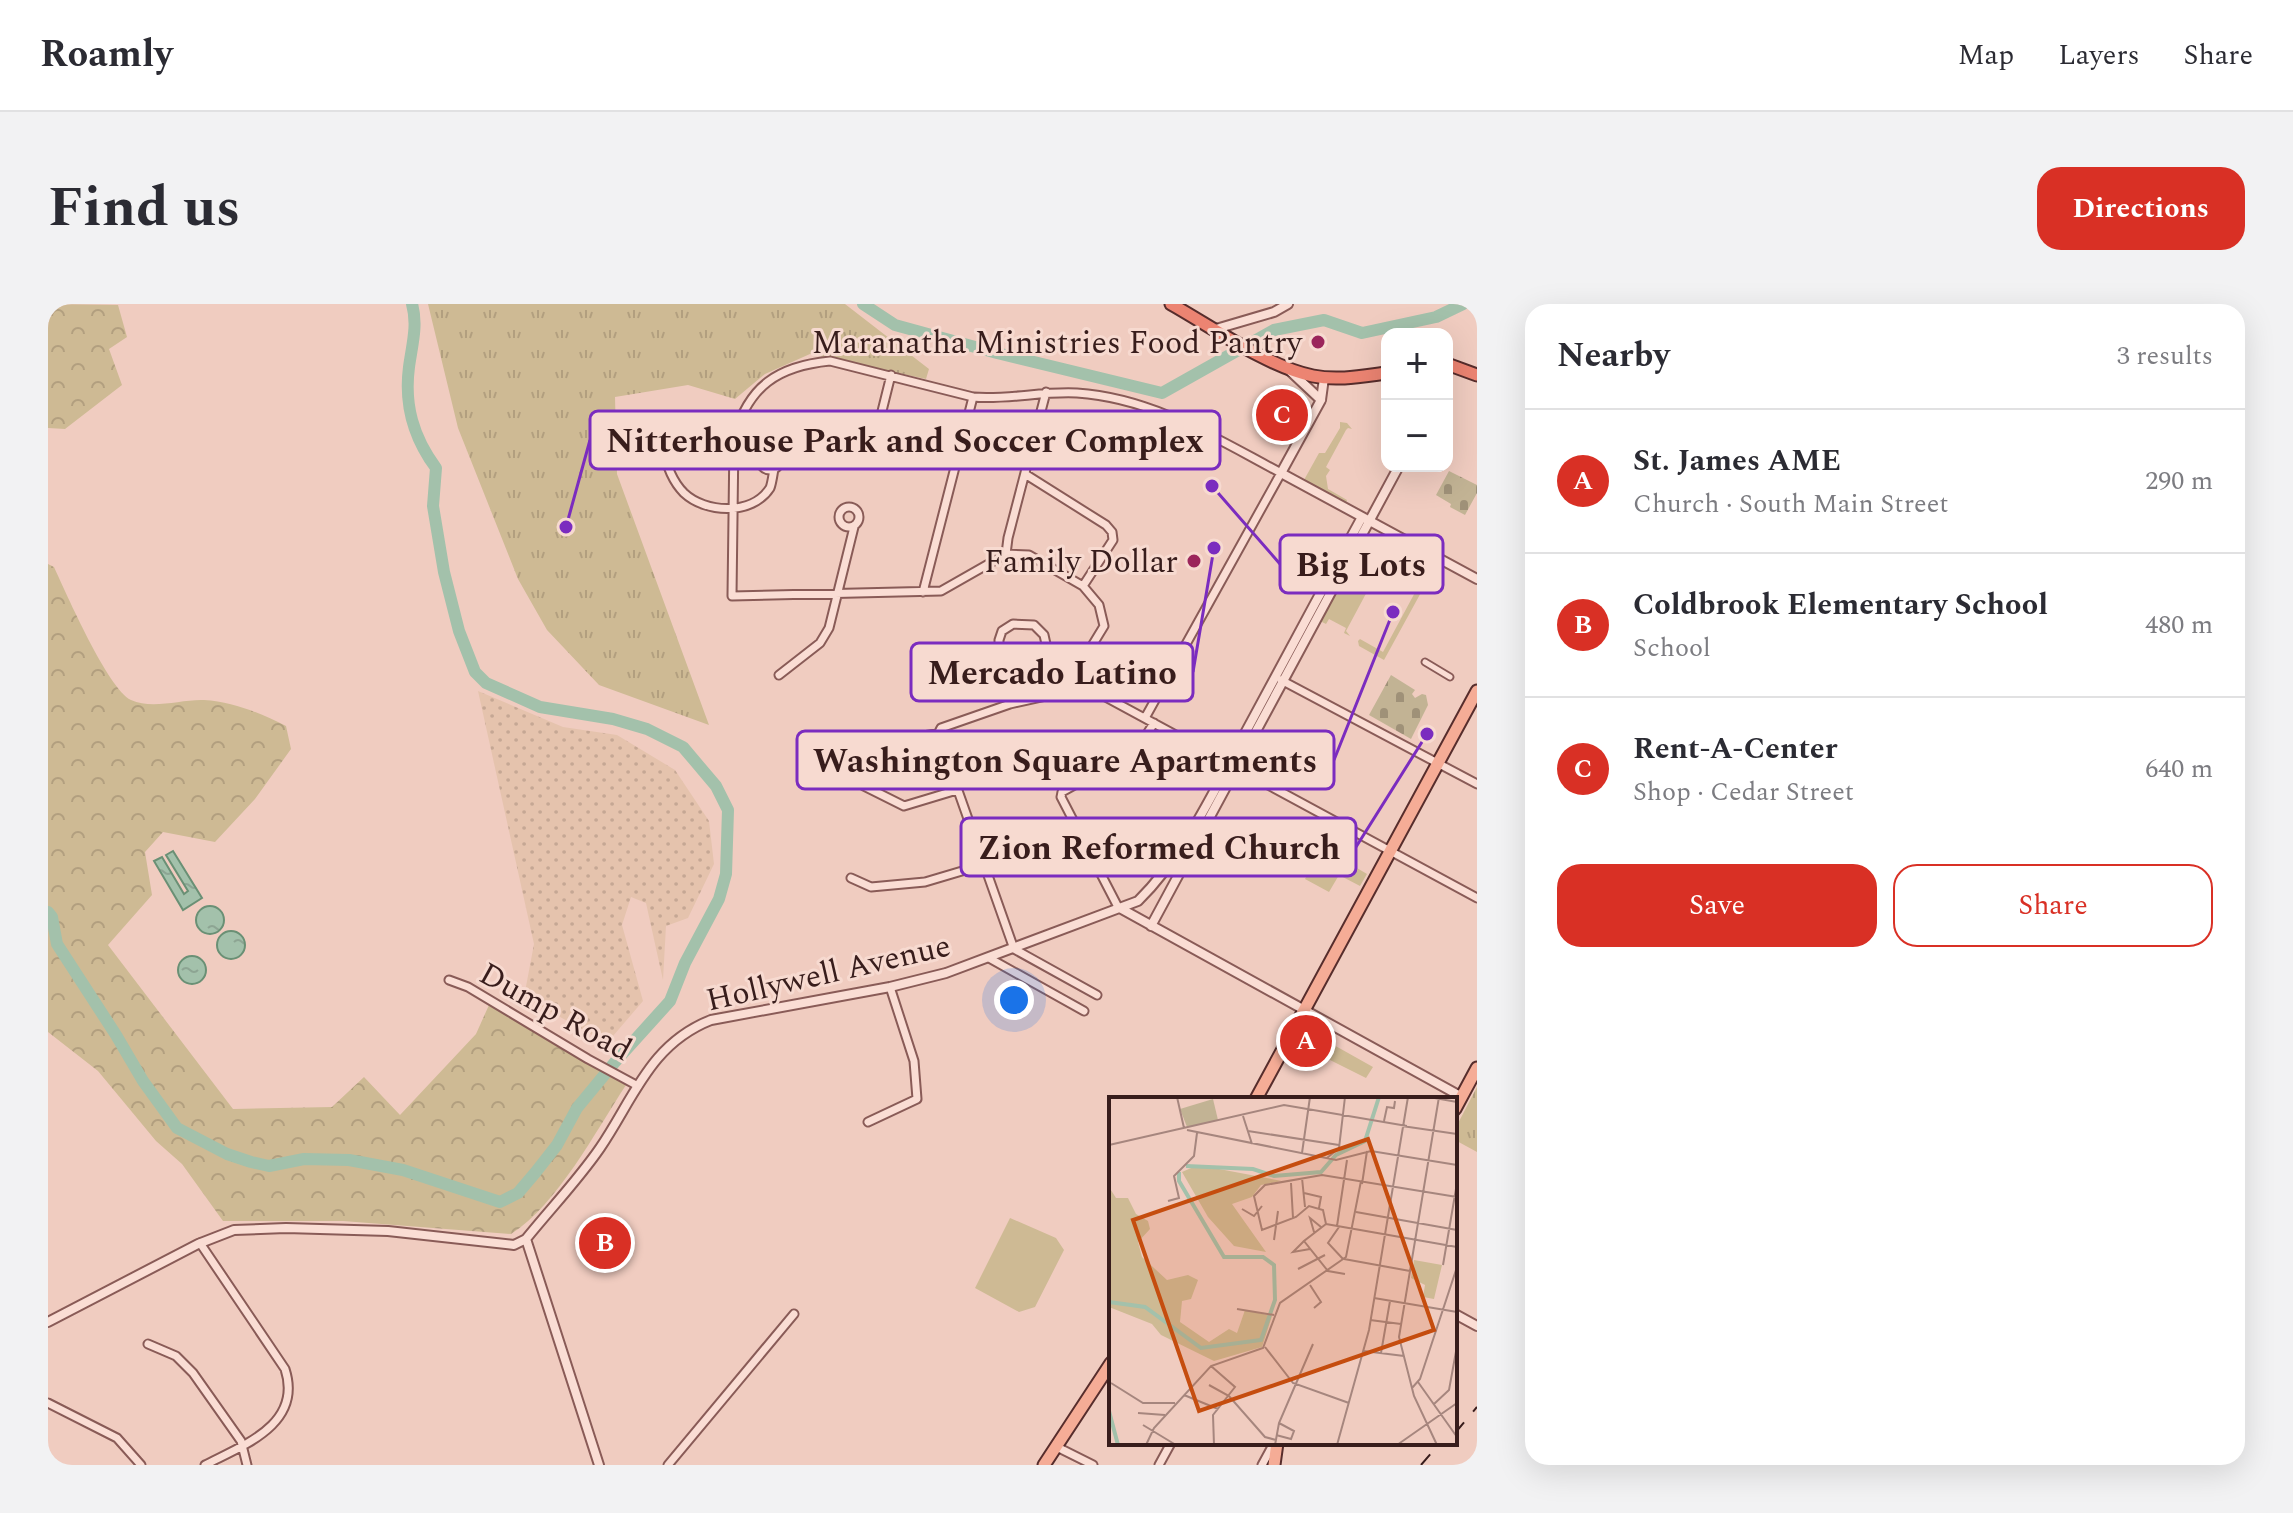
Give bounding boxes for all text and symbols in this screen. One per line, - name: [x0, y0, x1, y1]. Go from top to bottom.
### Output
- text: Roamly: [40, 26, 173, 84]
- text: Map: [1958, 34, 2014, 77]
- text: Layers: [2058, 34, 2140, 77]
- text: Share: [2184, 34, 2253, 77]
- text: Find us: [48, 166, 241, 251]
- button: Directions: [2037, 167, 2245, 250]
- place label: Maranatha Ministries Food Pantry: [812, 319, 1304, 368]
- map controls: [1381, 328, 1453, 472]
- button: +: [1381, 328, 1453, 400]
- text: Nearby: [1557, 330, 1670, 382]
- marker: Maranatha Ministries Food Pantry: [1309, 333, 1327, 351]
- text: 3 results: [2117, 336, 2213, 376]
- pin: C: [1256, 385, 1308, 445]
- button: −: [1381, 400, 1453, 472]
- callout: Nitterhouse Park and Soccer Complex: [590, 411, 1220, 469]
- text: Nitterhouse Park and Soccer Complex: [606, 416, 1204, 468]
- text: St. James AME: [1633, 438, 1841, 484]
- text: A: [1573, 461, 1593, 501]
- text: 290 m: [2145, 461, 2213, 501]
- text: Church · South Main Street: [1633, 484, 1948, 524]
- callout: Big Lots: [1280, 535, 1443, 593]
- place label: Family Dollar: [984, 538, 1178, 587]
- text: Big Lots: [1296, 540, 1426, 592]
- marker: Family Dollar: [1185, 552, 1203, 570]
- text: Coldbrook Elementary School: [1633, 582, 2048, 628]
- text: B: [1574, 605, 1592, 645]
- text: 480 m: [2145, 605, 2213, 645]
- text: School: [1633, 628, 1711, 668]
- callout: Mercado Latino: [911, 643, 1193, 701]
- text: Mercado Latino: [927, 648, 1177, 700]
- text: Rent-A-Center: [1633, 726, 1837, 772]
- callout: Washington Square Apartments: [797, 731, 1334, 789]
- text: Washington Square Apartments: [813, 736, 1317, 788]
- text: C: [1574, 749, 1592, 789]
- text: 640 m: [2145, 749, 2213, 789]
- text: Shop · Cedar Street: [1633, 772, 1854, 812]
- callout: Zion Reformed Church: [961, 818, 1356, 876]
- text: Zion Reformed Church: [977, 823, 1341, 875]
- button: Save: [1557, 864, 1877, 947]
- button: Share: [1893, 864, 2213, 947]
- street label: Hollywell Avenue: [701, 922, 955, 1025]
- street label: Dump Road: [470, 950, 641, 1075]
- your location: [994, 980, 1034, 1020]
- pin: A: [1280, 1011, 1332, 1071]
- inset map: [1109, 1097, 1457, 1445]
- pin: B: [579, 1213, 631, 1273]

